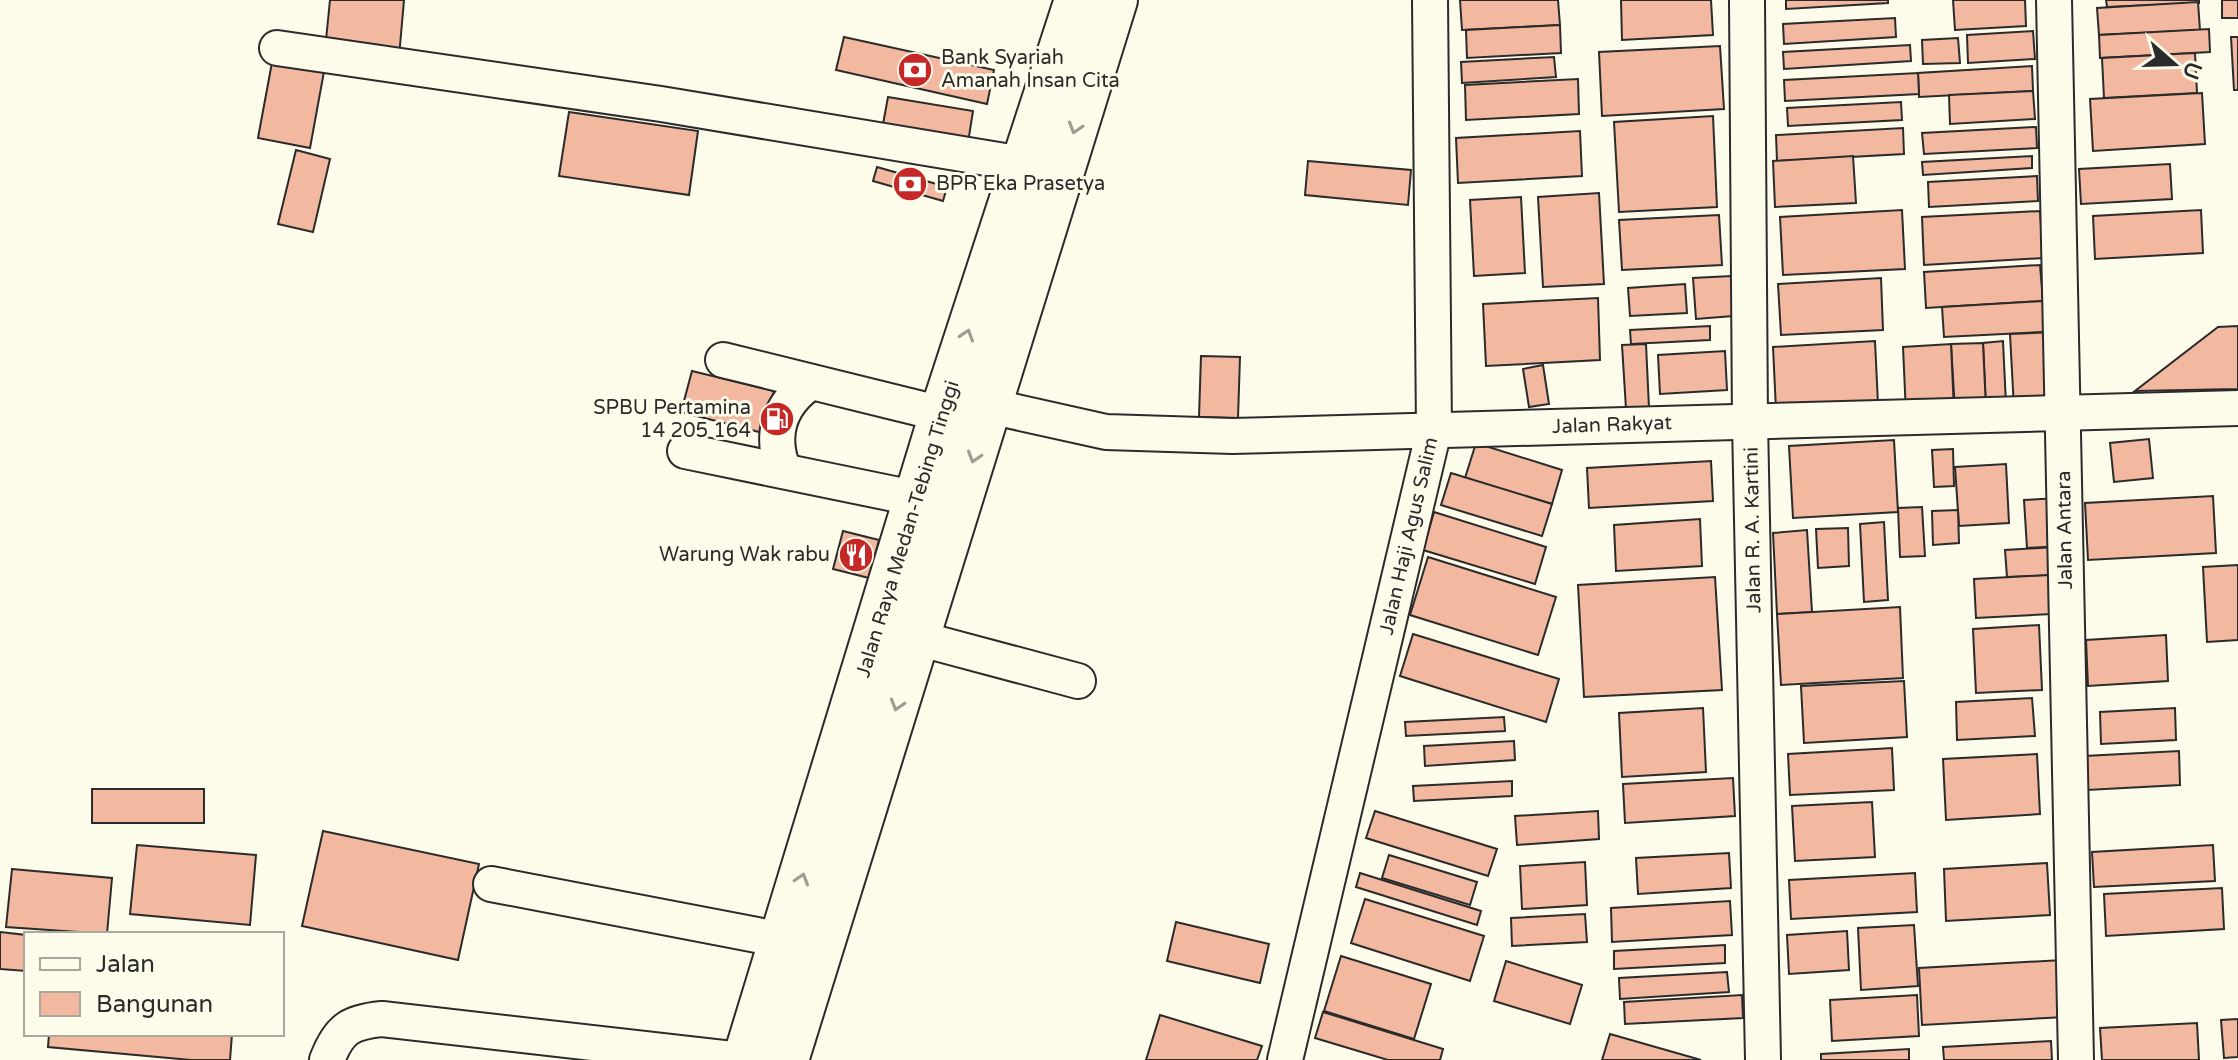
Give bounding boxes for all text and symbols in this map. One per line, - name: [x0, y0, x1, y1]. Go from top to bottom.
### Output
- north arrow: [2134, 24, 2214, 104]
- place label: Bank Syariah Amanah Insan Cita: [941, 46, 1120, 93]
- bank icon: Bank Syariah Amanah Insan Cita: [896, 51, 934, 89]
- text: U: [2177, 58, 2207, 83]
- one-way arrow: [1068, 121, 1084, 134]
- bank icon: BPR Eka Prasetya: [891, 165, 929, 203]
- place label: BPR Eka Prasetya: [936, 172, 1105, 196]
- one-way arrow: [958, 329, 974, 343]
- street label: Jalan Raya Medan-Tebing Tinggi: [851, 378, 965, 680]
- place label: SPBU Pertamina 14 205 164: [593, 396, 751, 443]
- fuel station icon: SPBU Pertamina 14 205 164: [758, 400, 796, 438]
- street label: Jalan Rakyat: [1552, 411, 1673, 439]
- street label: Jalan Haji Agus Salim: [1375, 435, 1443, 637]
- street label: Jalan R. A. Kartini: [1740, 447, 1766, 613]
- one-way arrow: [967, 449, 983, 463]
- street label: Jalan Antara: [2052, 470, 2078, 590]
- restaurant icon: Warung Wak rabu: [837, 536, 875, 574]
- place label: Warung Wak rabu: [659, 543, 830, 567]
- one-way arrow: [890, 697, 906, 711]
- one-way arrow: [793, 872, 809, 886]
- legend: [24, 932, 284, 1036]
- text: Jalan: [96, 950, 155, 979]
- text: Bangunan: [96, 990, 213, 1019]

